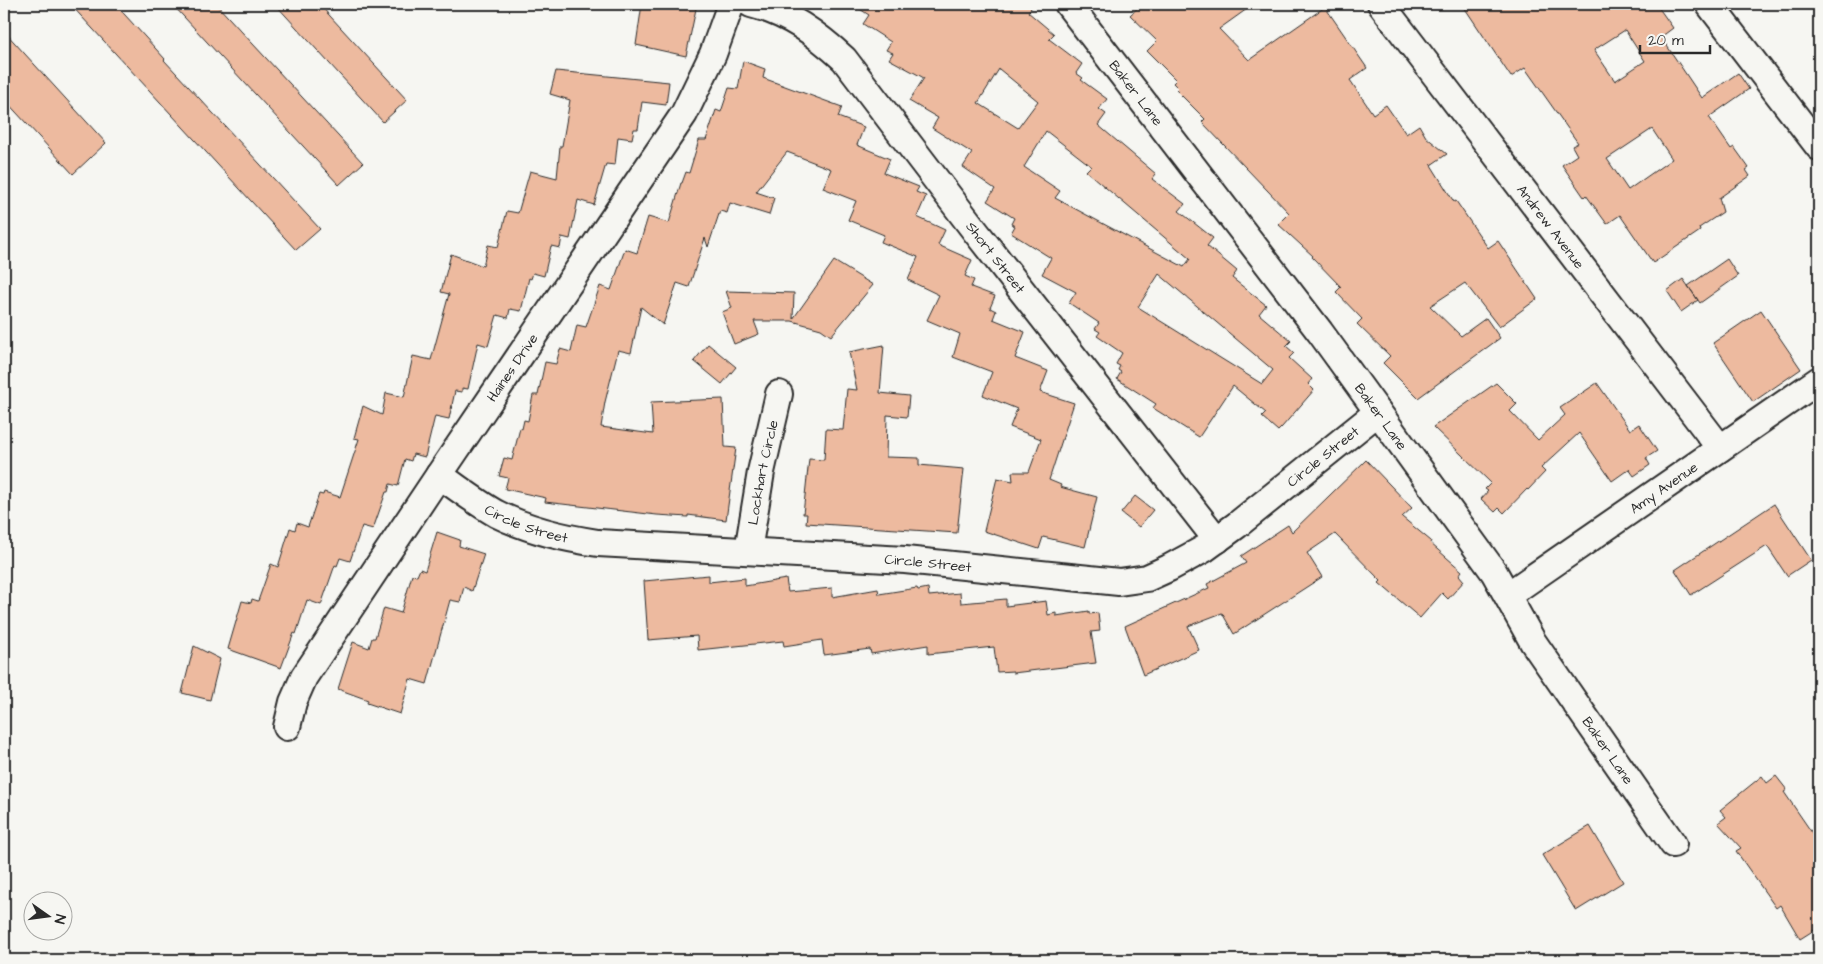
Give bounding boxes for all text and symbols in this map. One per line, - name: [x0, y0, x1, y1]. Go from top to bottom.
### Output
- scale bar: [1640, 22, 1710, 54]
- text: 20 m: [1648, 30, 1684, 51]
- street label: Baker Lane: [1104, 56, 1167, 131]
- street label: Andrew Avenue: [1512, 181, 1589, 274]
- street label: Short Street: [961, 218, 1030, 298]
- street label: Haines Drive: [482, 329, 543, 406]
- street label: Baker Lane: [1349, 380, 1412, 455]
- street label: Lockhart Circle: [743, 418, 784, 526]
- street label: Circle Street: [1283, 422, 1364, 492]
- street label: Amy Avenue: [1626, 458, 1702, 519]
- street label: Circle Street: [481, 500, 570, 549]
- street label: Circle Street: [884, 550, 973, 578]
- street label: Baker Lane: [1577, 713, 1638, 789]
- north arrow: [22, 892, 72, 942]
- text: N: [49, 912, 70, 926]

